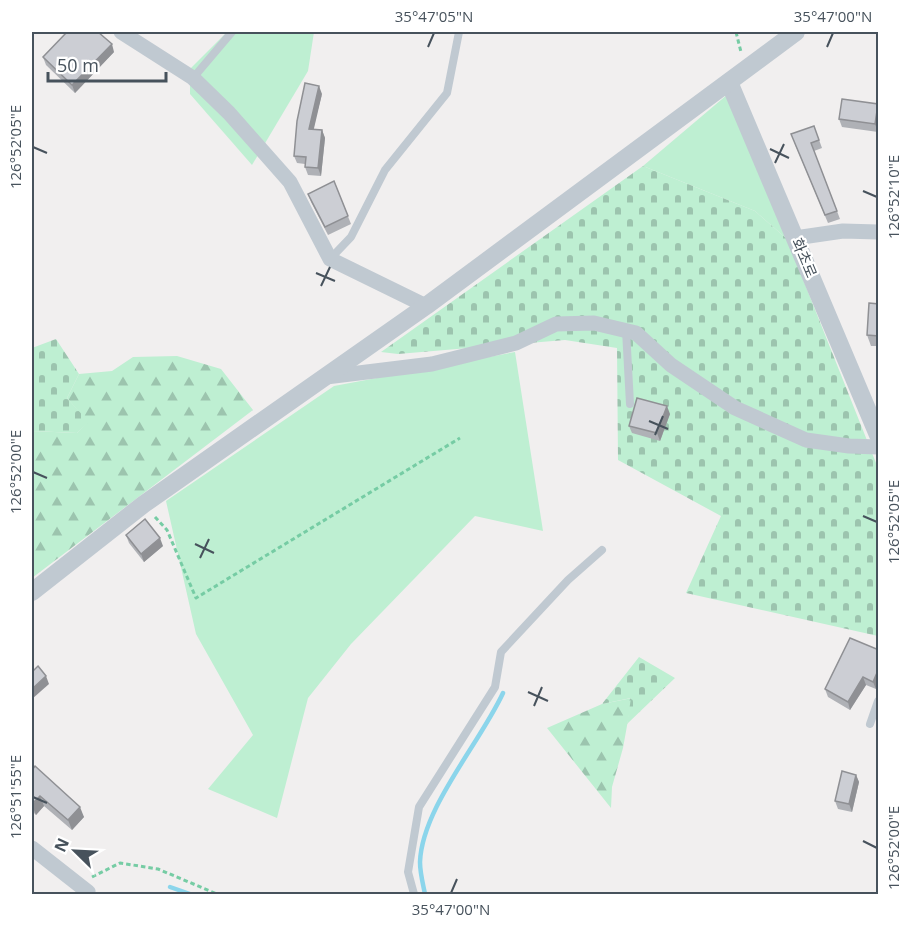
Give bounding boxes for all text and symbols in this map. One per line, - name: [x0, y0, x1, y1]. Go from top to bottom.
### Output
- text: 35°47'05"N: [395, 6, 473, 26]
- text: 35°47'00"N: [794, 6, 872, 26]
- scale bar: [48, 45, 166, 83]
- text: 50 m: [57, 53, 99, 77]
- text: 126°52'05"E: [5, 105, 25, 189]
- text: 126°52'10"E: [883, 155, 903, 239]
- street label: 화초로: [788, 235, 822, 281]
- text: 126°52'00"E: [5, 430, 25, 514]
- text: 126°52'05"E: [883, 480, 903, 564]
- text: 126°51'55"E: [5, 755, 25, 839]
- text: 126°52'00"E: [883, 806, 903, 890]
- north arrow: [45, 821, 105, 881]
- text: N: [49, 834, 74, 855]
- text: 35°47'00"N: [412, 899, 490, 919]

